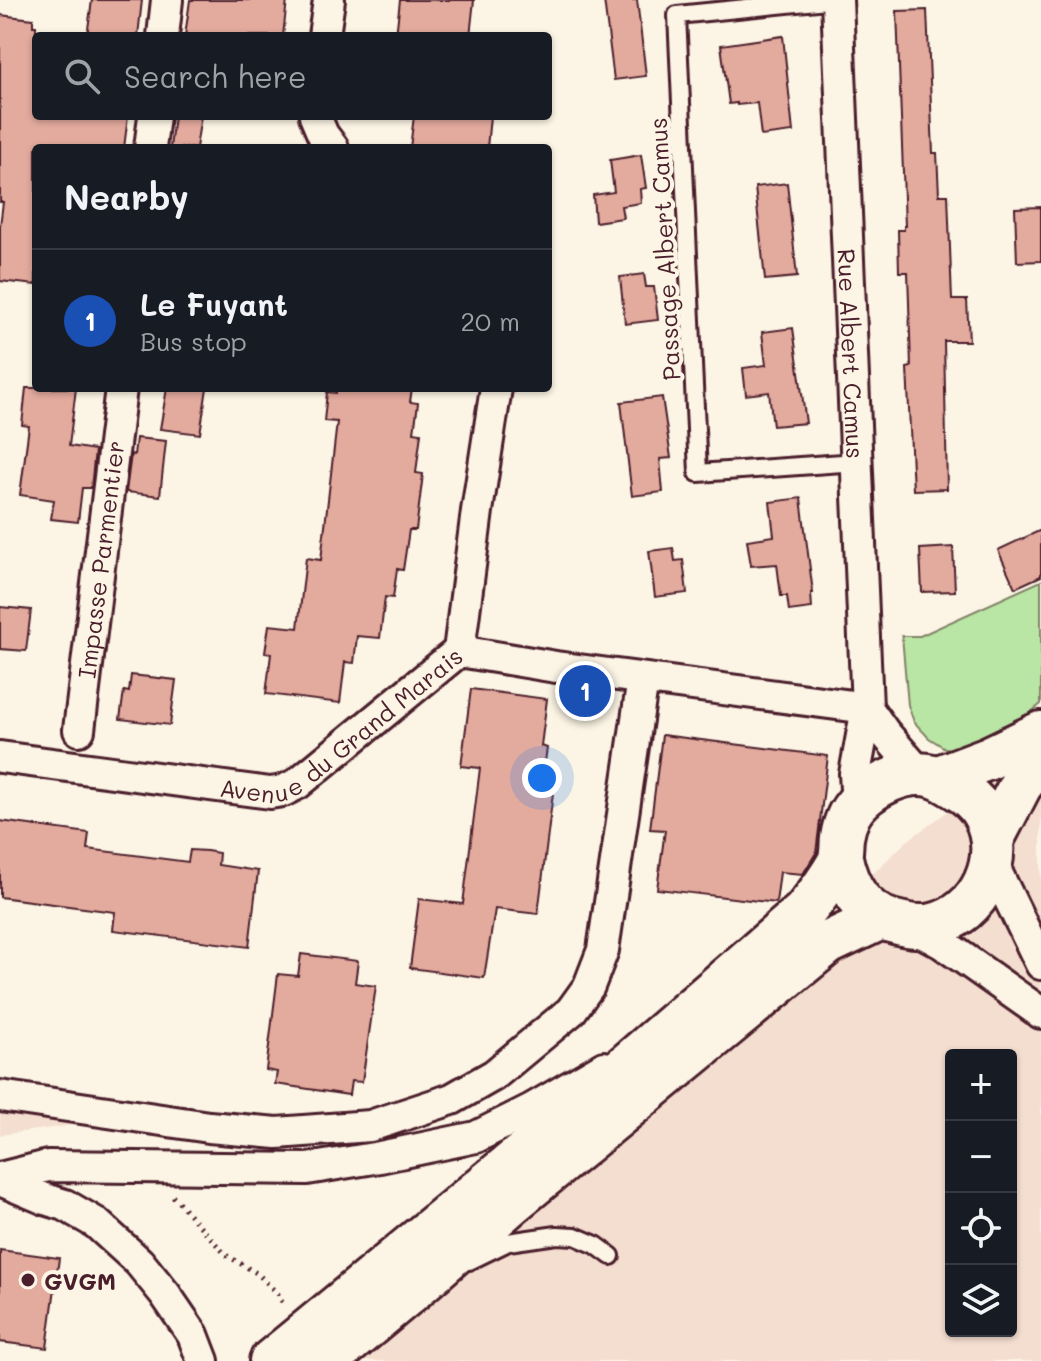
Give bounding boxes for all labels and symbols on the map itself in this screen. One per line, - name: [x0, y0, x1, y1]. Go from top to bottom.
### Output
- street label: Passage Albert Camus: [642, 117, 686, 381]
- street label: Rue Albert Camus: [832, 248, 872, 459]
- street label: Impasse Parmentier: [70, 439, 130, 680]
- street label: Avenue du Grand Marais: [218, 640, 468, 809]
- pin: 1: [559, 661, 611, 721]
- your location: [522, 758, 562, 798]
- place label: GVGM: [44, 1265, 116, 1296]
- marker: GVGM: [19, 1271, 37, 1289]

